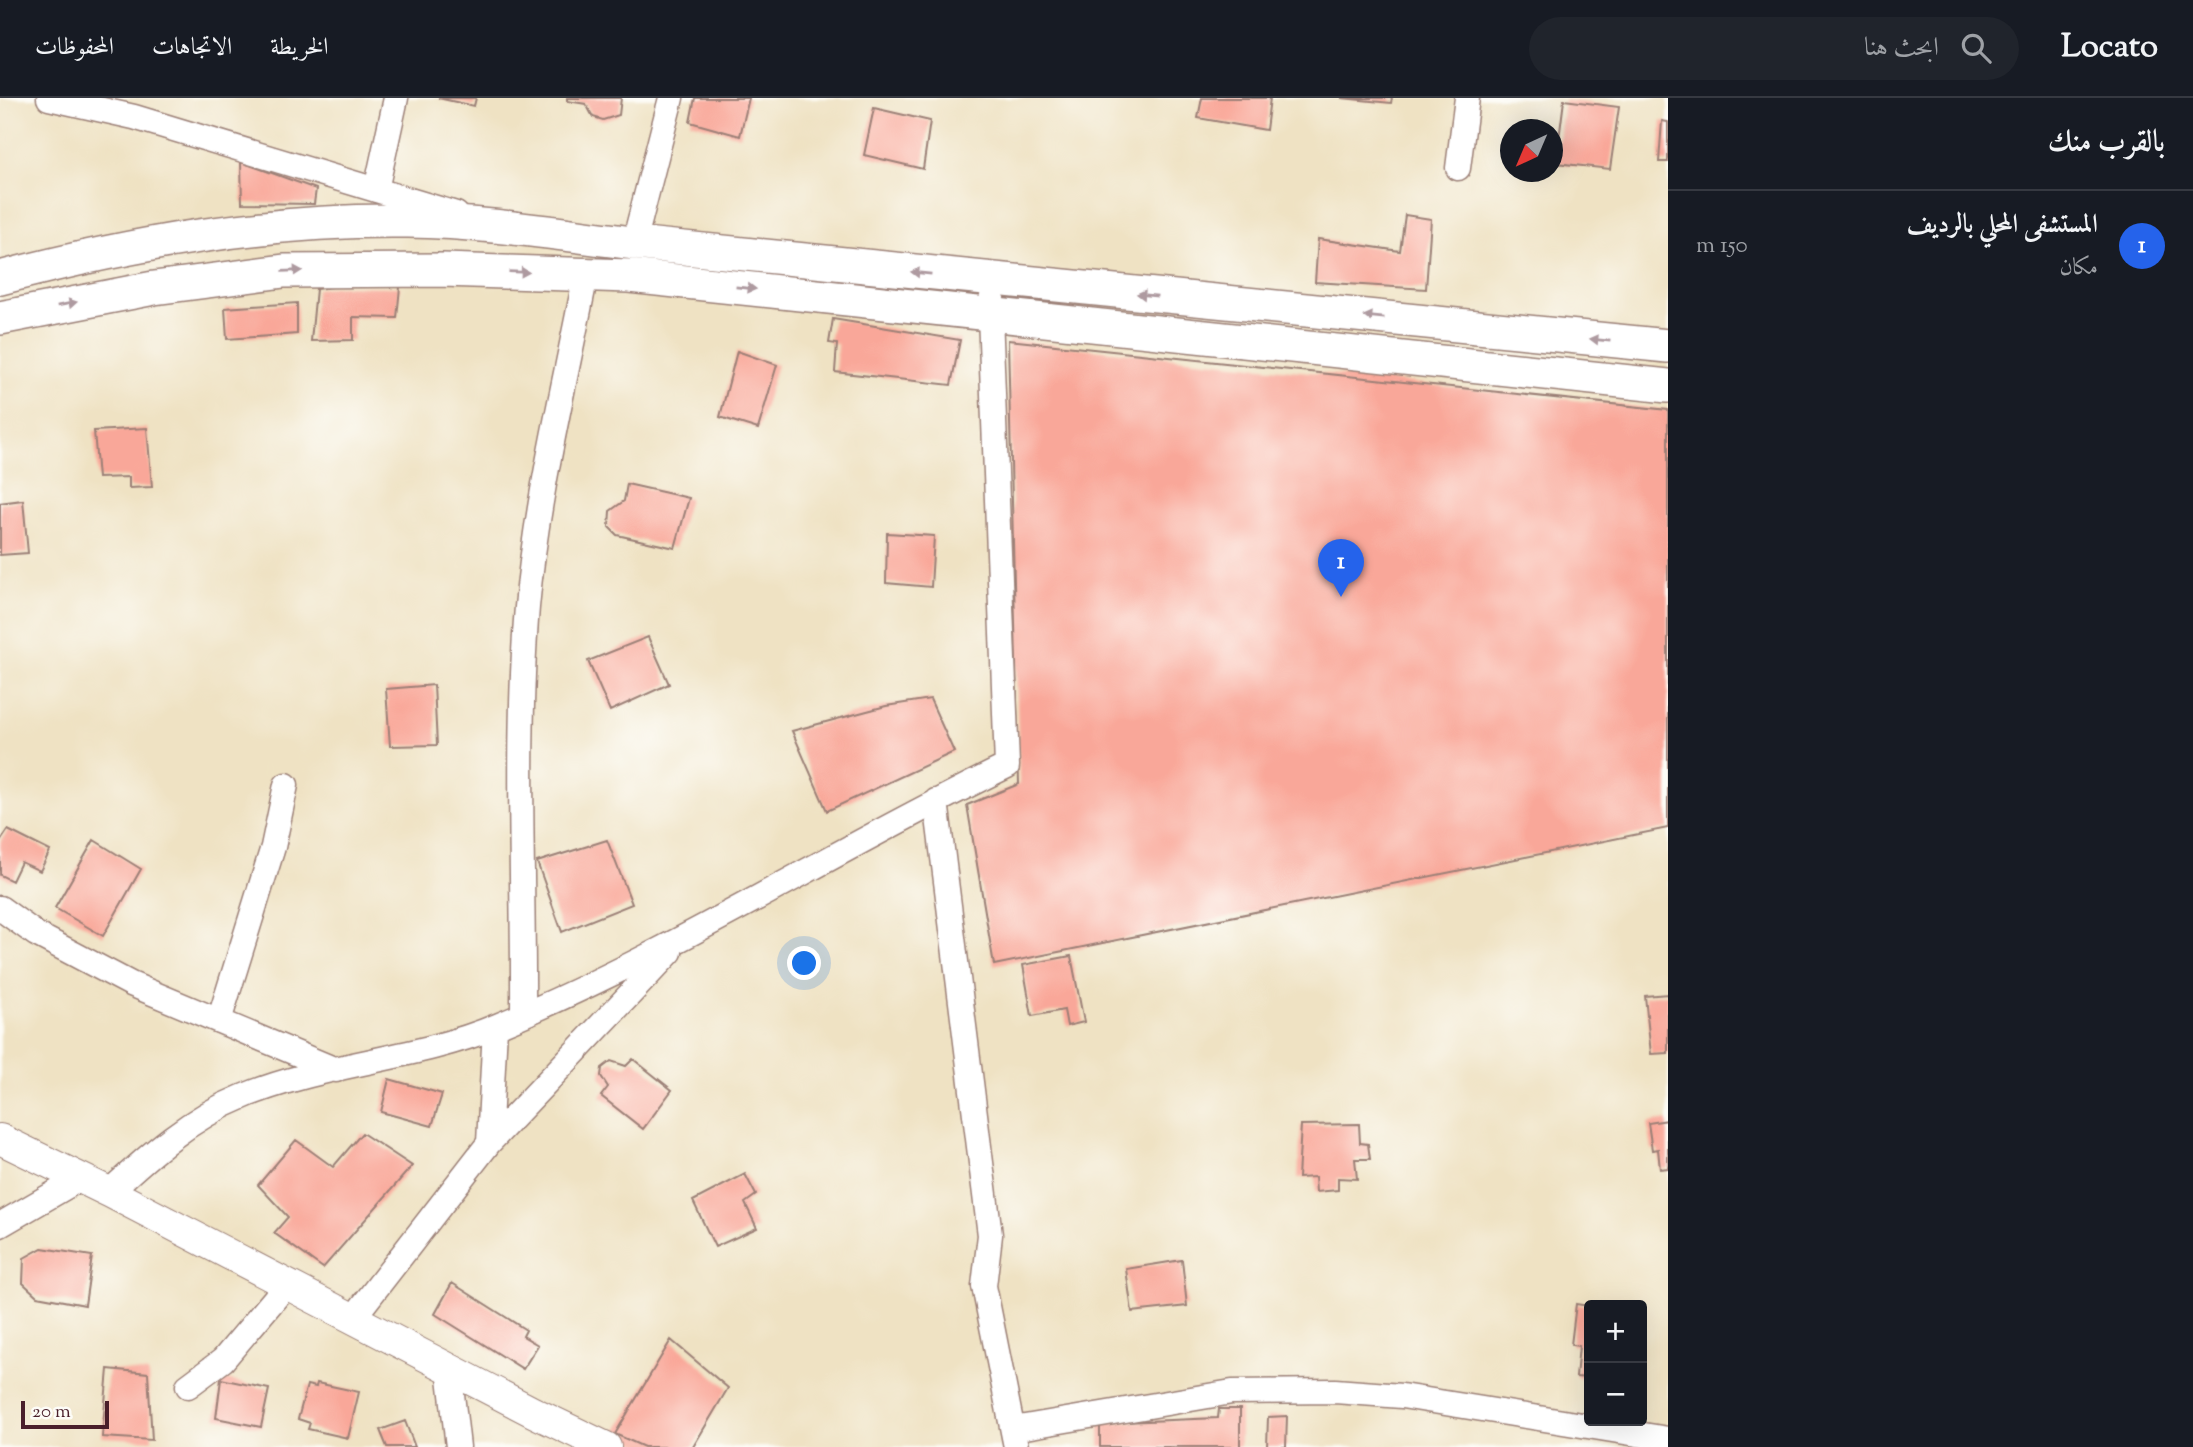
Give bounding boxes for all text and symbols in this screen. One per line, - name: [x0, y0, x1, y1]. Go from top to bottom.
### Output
- search box: [1529, 17, 2019, 80]
- text: Locato: [2061, 24, 2158, 72]
- icon: search: [1957, 29, 1995, 67]
- text: ابحث هنا: [1864, 30, 1939, 67]
- text: المحفوظات: [35, 31, 114, 65]
- text: الاتجاهات: [152, 31, 232, 65]
- text: الخريطة: [270, 31, 329, 65]
- north arrow: [1500, 119, 1563, 182]
- text: بالقرب منك: [2048, 122, 2165, 165]
- text: المستشفى المحلي بالرديف: [1906, 207, 2098, 244]
- text: 150 m: [1696, 230, 1748, 263]
- text: 1: [2138, 230, 2146, 263]
- text: مكان: [2059, 252, 2098, 285]
- one-way arrow: [281, 265, 303, 277]
- one-way arrow: [508, 267, 530, 278]
- one-way arrow: [910, 267, 932, 278]
- one-way arrow: [735, 283, 757, 294]
- one-way arrow: [1136, 289, 1158, 300]
- one-way arrow: [56, 298, 78, 309]
- one-way arrow: [1362, 312, 1384, 323]
- one-way arrow: [1589, 334, 1611, 345]
- pin: 1: [1318, 539, 1364, 597]
- your location: [787, 946, 821, 980]
- map controls: [1584, 1300, 1647, 1426]
- button: +: [1584, 1300, 1647, 1363]
- button: −: [1584, 1363, 1647, 1426]
- scale bar: [21, 1398, 108, 1430]
- text: 20 m: [32, 1399, 71, 1426]

